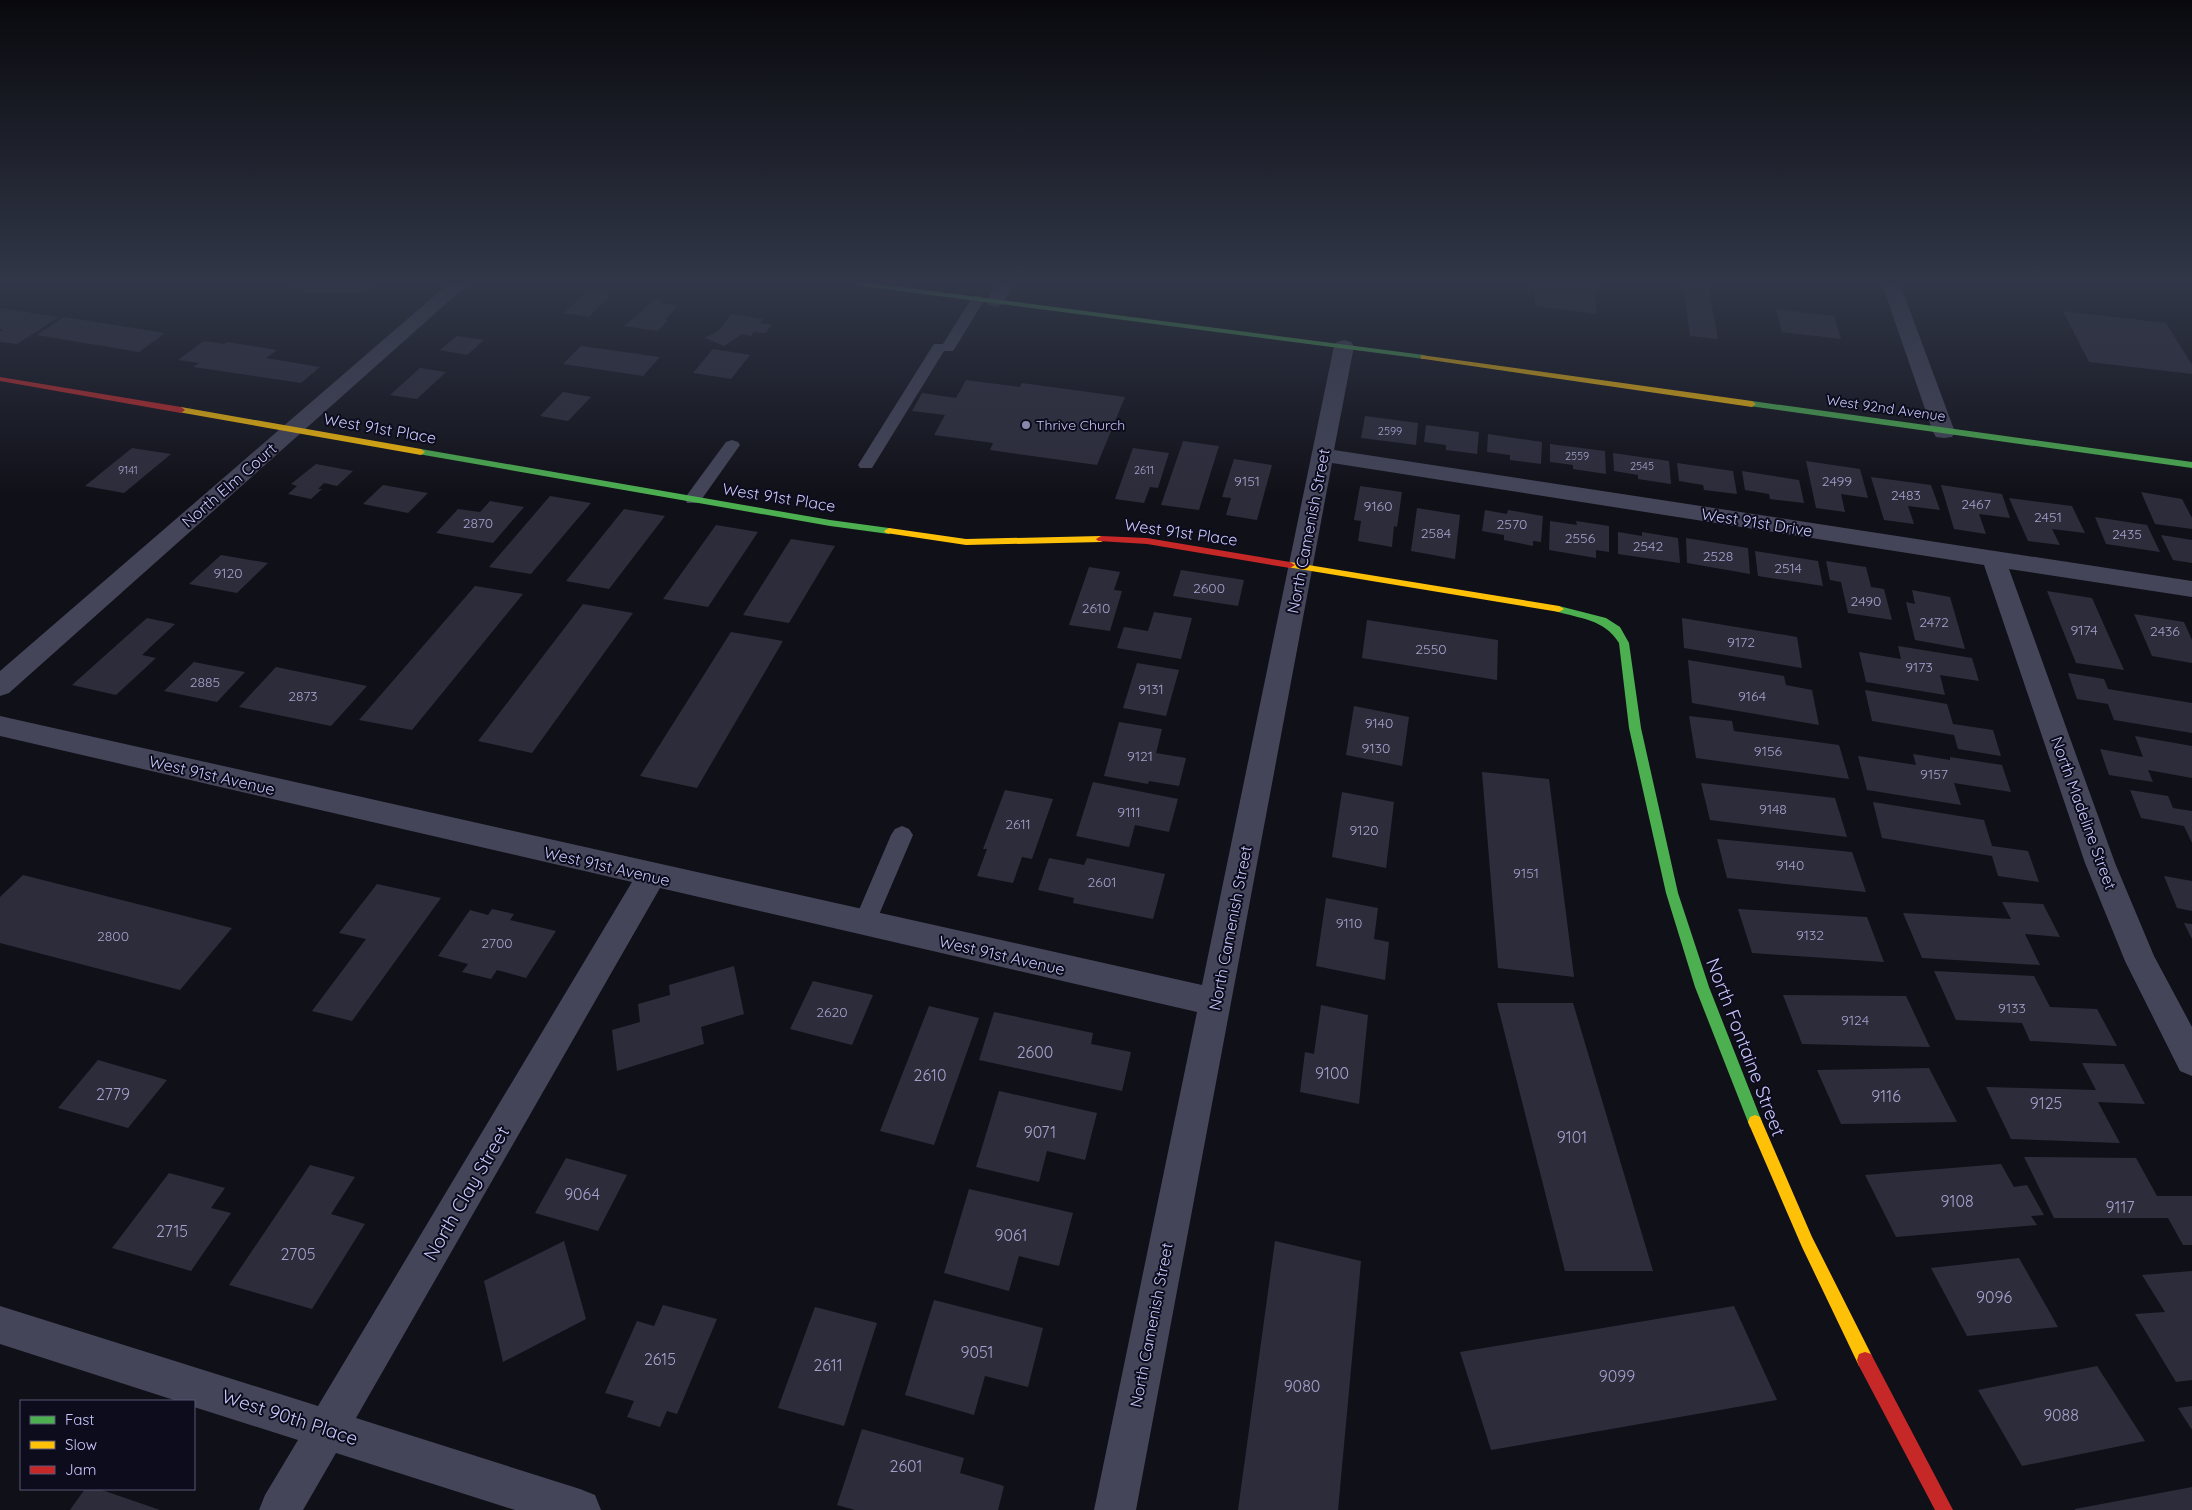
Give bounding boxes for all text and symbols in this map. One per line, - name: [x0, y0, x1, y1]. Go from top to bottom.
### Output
- street label: West 92nd Avenue: [1825, 391, 1947, 425]
- street label: West 91st Place: [322, 408, 438, 448]
- place label: Thrive Church: [1036, 416, 1125, 434]
- marker: Thrive Church: [1020, 419, 1032, 431]
- house number: 2599: [1378, 424, 1402, 438]
- street label: North Elm Court: [178, 438, 280, 532]
- street label: North Camenish Street: [1282, 447, 1334, 615]
- house number: 2559: [1565, 449, 1589, 463]
- house number: 2545: [1630, 459, 1654, 473]
- house number: 9141: [118, 463, 138, 477]
- house number: 2611: [1134, 463, 1154, 477]
- house number: 9151: [1234, 472, 1260, 490]
- house number: 2499: [1822, 472, 1852, 490]
- street label: West 91st Place: [721, 478, 837, 516]
- house number: 2483: [1891, 486, 1921, 504]
- house number: 2467: [1961, 495, 1991, 513]
- house number: 9160: [1364, 497, 1392, 515]
- street label: West 91st Drive: [1700, 503, 1814, 541]
- house number: 2451: [2034, 508, 2062, 526]
- house number: 2870: [463, 514, 493, 532]
- street label: West 91st Place: [1123, 514, 1239, 550]
- house number: 2570: [1497, 515, 1527, 533]
- house number: 2584: [1421, 524, 1451, 542]
- house number: 2435: [2112, 525, 2142, 543]
- house number: 2556: [1565, 529, 1596, 547]
- house number: 2542: [1633, 537, 1663, 555]
- house number: 2528: [1703, 547, 1733, 565]
- house number: 2514: [1774, 559, 1802, 577]
- house number: 9120: [213, 564, 243, 582]
- house number: 2600: [1193, 579, 1225, 597]
- house number: 2490: [1851, 592, 1881, 610]
- house number: 2610: [1082, 599, 1110, 617]
- house number: 2472: [1919, 613, 1949, 631]
- house number: 9174: [2070, 621, 2098, 639]
- house number: 2436: [2150, 622, 2180, 640]
- house number: 9172: [1727, 633, 1755, 651]
- house number: 2550: [1415, 640, 1447, 658]
- house number: 9173: [1905, 658, 1933, 676]
- house number: 2885: [190, 673, 220, 691]
- house number: 9131: [1138, 680, 1164, 698]
- house number: 2873: [288, 687, 318, 705]
- house number: 9164: [1738, 687, 1766, 705]
- house number: 9140: [1365, 714, 1393, 732]
- street label: North Madeline Street: [2047, 734, 2121, 892]
- house number: 9130: [1362, 739, 1390, 757]
- house number: 9156: [1754, 742, 1783, 760]
- house number: 9121: [1127, 747, 1153, 765]
- street label: West 91st Avenue: [147, 751, 277, 799]
- house number: 9157: [1920, 765, 1948, 783]
- house number: 9148: [1759, 800, 1787, 818]
- house number: 9111: [1117, 803, 1141, 821]
- house number: 2611: [1005, 815, 1031, 833]
- house number: 9120: [1349, 821, 1379, 839]
- street label: West 91st Avenue: [542, 842, 672, 890]
- street label: North Camenish Street: [1204, 844, 1256, 1012]
- house number: 9140: [1776, 856, 1804, 874]
- house number: 9151: [1513, 864, 1539, 882]
- house number: 2601: [1088, 873, 1116, 891]
- house number: 9110: [1336, 914, 1362, 932]
- house number: 9132: [1796, 926, 1824, 944]
- house number: 2800: [97, 927, 129, 945]
- street label: West 91st Avenue: [937, 931, 1067, 979]
- house number: 2700: [481, 934, 513, 952]
- street label: North Fontaine Street: [1701, 955, 1791, 1139]
- house number: 9133: [1998, 999, 2026, 1017]
- house number: 2620: [816, 1003, 848, 1021]
- house number: 9124: [1841, 1011, 1869, 1029]
- house number: 2600: [1017, 1042, 1053, 1062]
- house number: 9100: [1315, 1063, 1349, 1083]
- house number: 2610: [914, 1065, 946, 1085]
- house number: 2779: [96, 1084, 130, 1104]
- house number: 9116: [1871, 1086, 1901, 1106]
- house number: 9125: [2030, 1093, 2062, 1113]
- street label: North Clay Street: [418, 1122, 514, 1264]
- house number: 9071: [1024, 1122, 1056, 1142]
- house number: 9101: [1557, 1127, 1587, 1147]
- house number: 9064: [564, 1184, 600, 1204]
- house number: 9108: [1940, 1191, 1974, 1211]
- house number: 9117: [2105, 1197, 2135, 1217]
- house number: 2715: [156, 1221, 188, 1241]
- house number: 9061: [995, 1225, 1027, 1245]
- street label: North Camenish Street: [1125, 1241, 1177, 1409]
- house number: 2705: [280, 1244, 316, 1264]
- house number: 9096: [1976, 1287, 2012, 1307]
- house number: 9051: [960, 1342, 994, 1362]
- house number: 2615: [644, 1349, 676, 1369]
- house number: 2611: [813, 1355, 843, 1375]
- house number: 9099: [1599, 1366, 1635, 1386]
- house number: 9080: [1284, 1376, 1320, 1396]
- street label: West 90th Place: [219, 1384, 361, 1450]
- legend: [20, 1400, 195, 1490]
- house number: 9088: [2043, 1405, 2079, 1425]
- text: Fast: [65, 1410, 94, 1429]
- text: Slow: [65, 1435, 97, 1454]
- house number: 2601: [890, 1456, 922, 1476]
- text: Jam: [65, 1460, 96, 1479]

